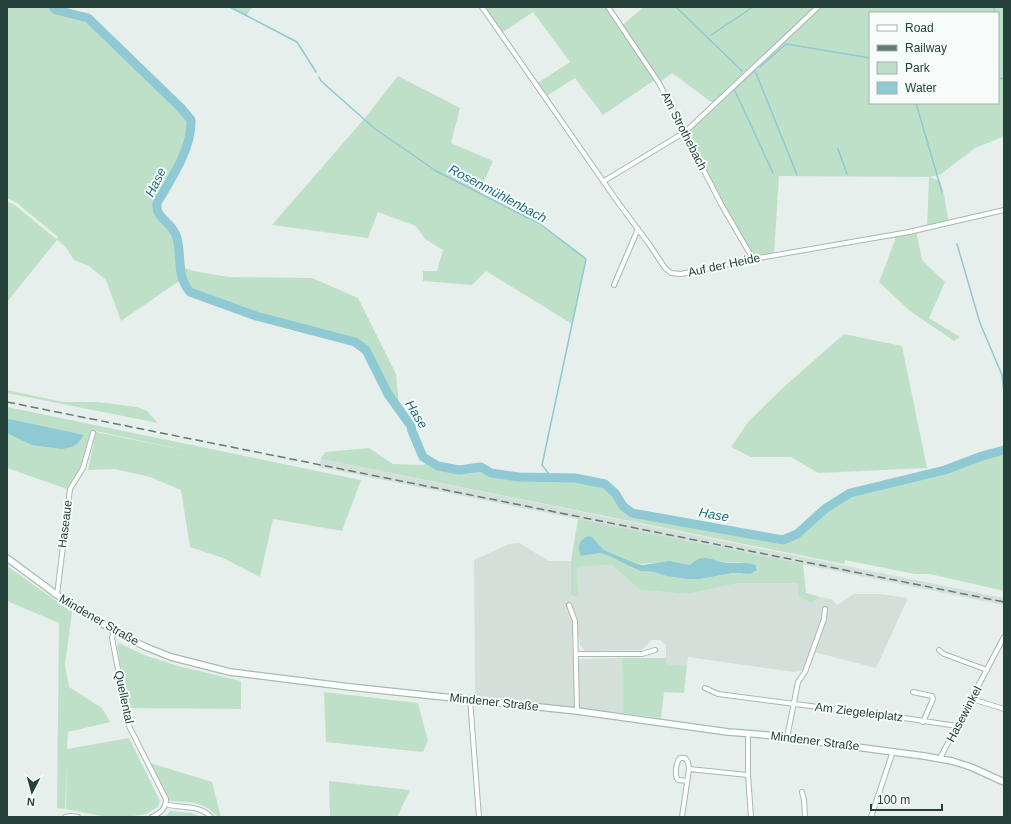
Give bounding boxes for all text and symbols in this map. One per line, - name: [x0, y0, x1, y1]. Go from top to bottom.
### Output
- legend: [869, 12, 999, 104]
- text: Road: [905, 21, 934, 35]
- text: Railway: [905, 41, 947, 55]
- text: Park: [905, 61, 931, 75]
- text: Water: [905, 81, 937, 95]
- street label: Am Strothebach: [658, 89, 710, 173]
- water label: Rosenmühlenbach: [446, 161, 549, 226]
- water label: Hase: [142, 165, 169, 199]
- street label: Auf der Heide: [687, 250, 762, 279]
- water label: Hase: [402, 397, 431, 431]
- street label: Haseaue: [55, 499, 75, 549]
- water label: Hase: [698, 504, 730, 525]
- street label: Mindener Straße: [57, 592, 141, 649]
- street label: Quellental: [112, 669, 136, 725]
- street label: Hasewinkel: [943, 684, 985, 744]
- street label: Mindener Straße: [449, 690, 539, 714]
- street label: Am Ziegeleiplatz: [814, 700, 904, 724]
- street label: Mindener Straße: [770, 729, 861, 753]
- north arrow: [12, 772, 52, 812]
- scale bar: [871, 786, 942, 812]
- text: 100 m: [877, 793, 910, 807]
- text: N: [26, 796, 36, 808]

